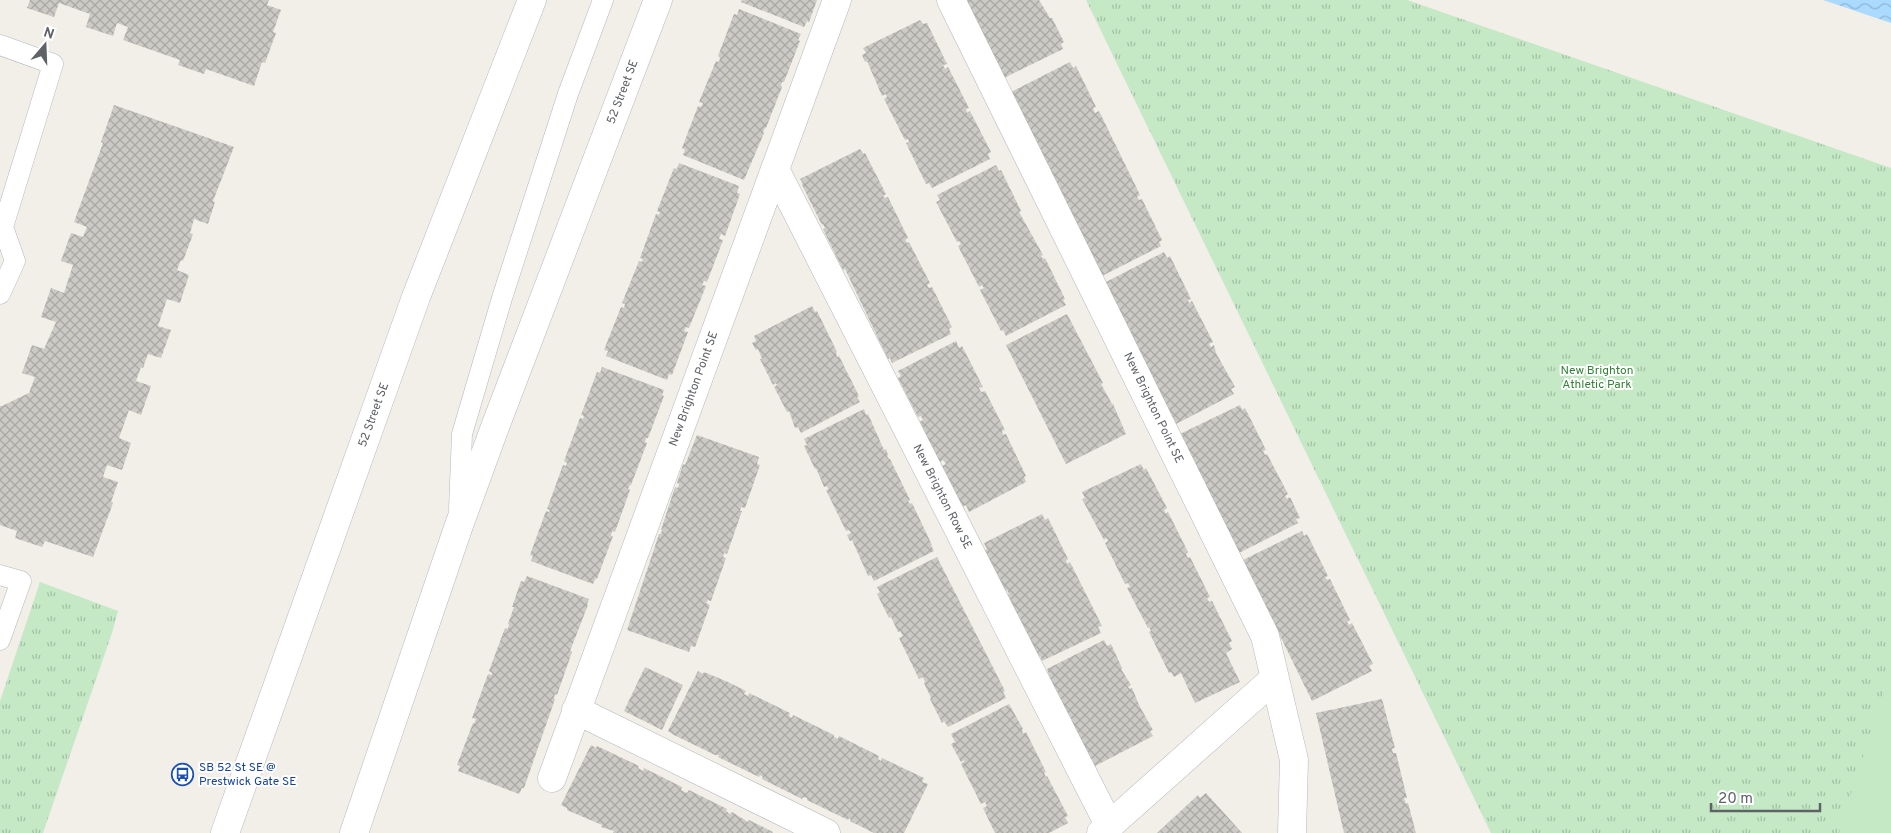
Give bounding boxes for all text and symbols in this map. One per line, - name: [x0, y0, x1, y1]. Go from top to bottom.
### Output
- north arrow: [20, 20, 70, 70]
- text: N: [41, 24, 56, 44]
- street label: 52 Street SE: [603, 57, 643, 127]
- street label: New Brighton Point SE: [666, 329, 722, 449]
- street label: New Brighton Point SE: [1119, 350, 1187, 466]
- park label: New Brighton Athletic Park: [1561, 363, 1633, 393]
- street label: 52 Street SE: [355, 380, 393, 450]
- street label: New Brighton Row SE: [909, 442, 975, 552]
- place label: SB 52 St SE @ Prestwick Gate SE: [199, 760, 296, 790]
- bus stop icon: SB 52 St SE @ Prestwick Gate SE: [171, 763, 195, 787]
- scale bar: [1711, 780, 1820, 812]
- text: 20 m: [1718, 790, 1753, 809]

